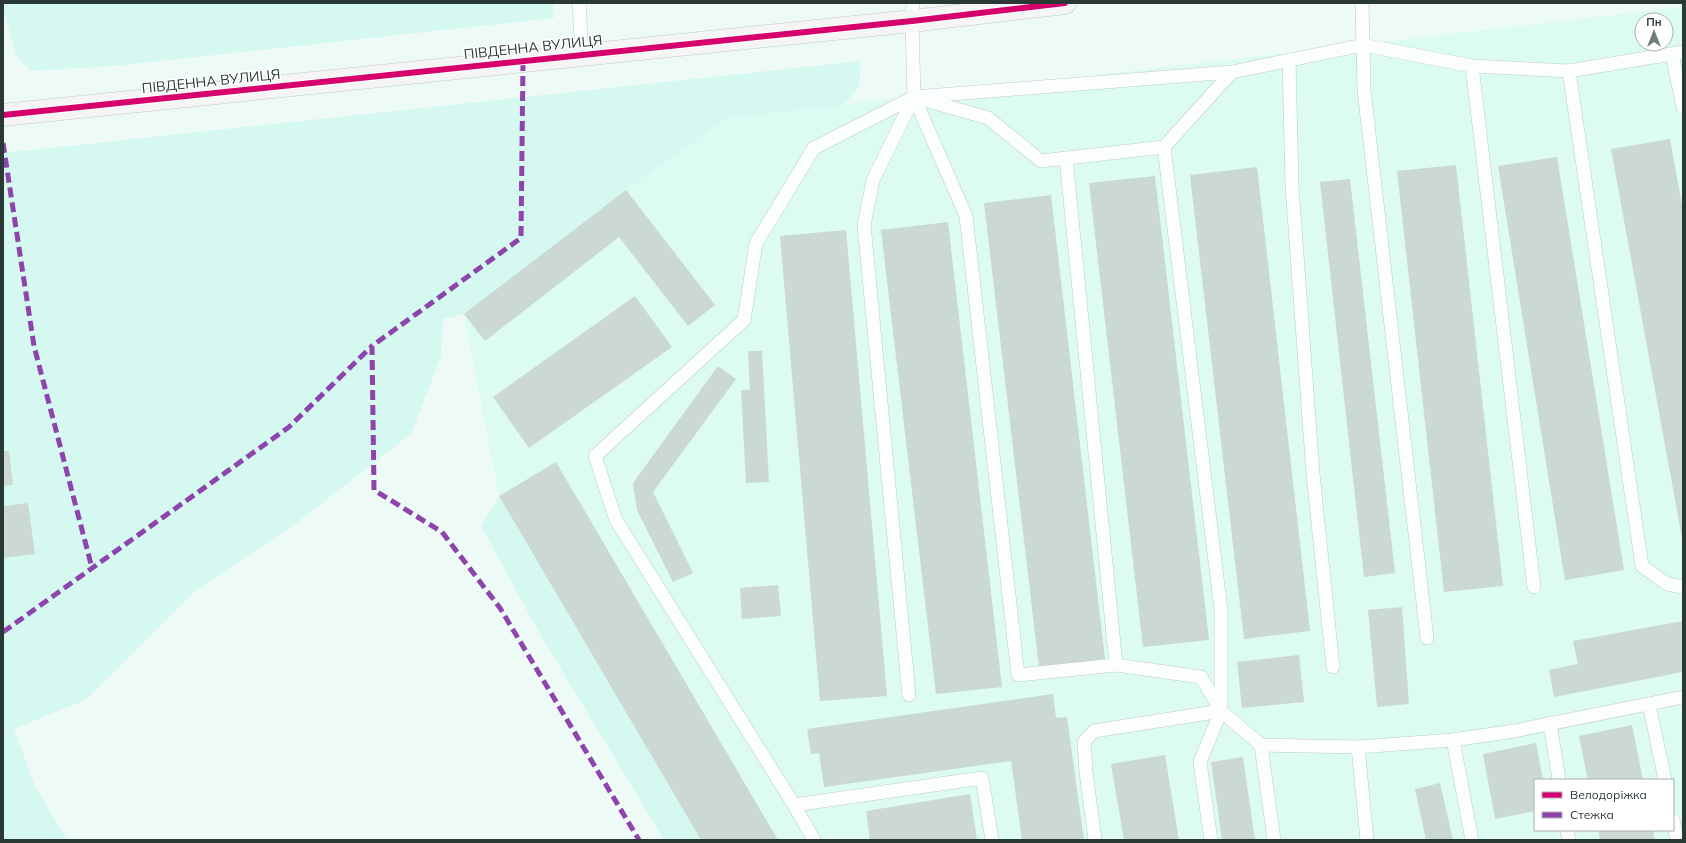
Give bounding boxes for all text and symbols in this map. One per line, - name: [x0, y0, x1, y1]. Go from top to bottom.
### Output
- north arrow: [1634, 12, 1674, 52]
- text: Пн: [1646, 15, 1662, 29]
- street label: ПІВДЕННА ВУЛИЦЯ: [463, 31, 603, 63]
- street label: ПІВДЕННА ВУЛИЦЯ: [141, 65, 281, 97]
- legend: [1534, 779, 1674, 831]
- text: Велодоріжка: [1570, 787, 1647, 802]
- text: Стежка: [1570, 807, 1614, 822]

